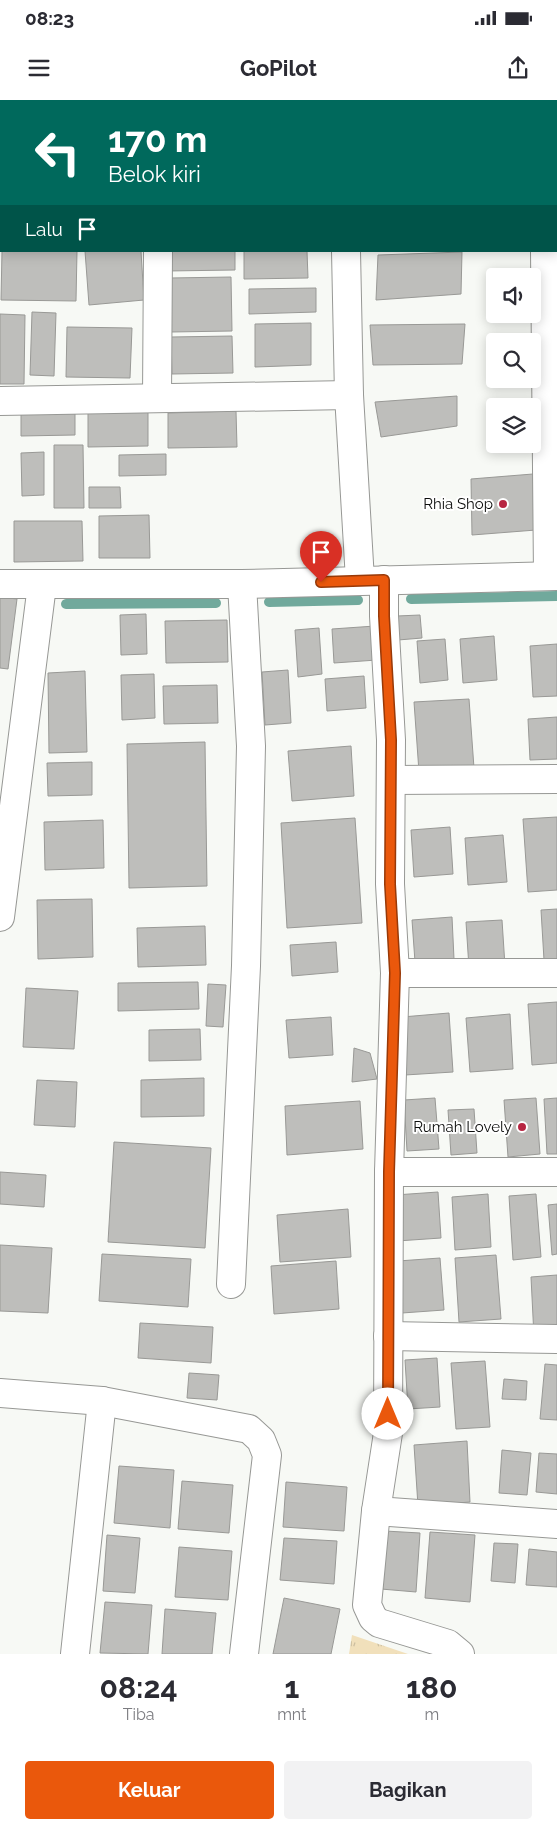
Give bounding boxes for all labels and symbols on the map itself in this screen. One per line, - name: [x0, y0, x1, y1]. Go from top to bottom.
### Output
- place label: Rhia Shop: [423, 495, 493, 513]
- marker: Rhia Shop: [497, 498, 509, 510]
- pin: [300, 531, 342, 582]
- place label: Rumah Lovely: [413, 1118, 512, 1136]
- marker: Rumah Lovely: [516, 1121, 528, 1133]
- position arrow: [361, 1387, 413, 1439]

